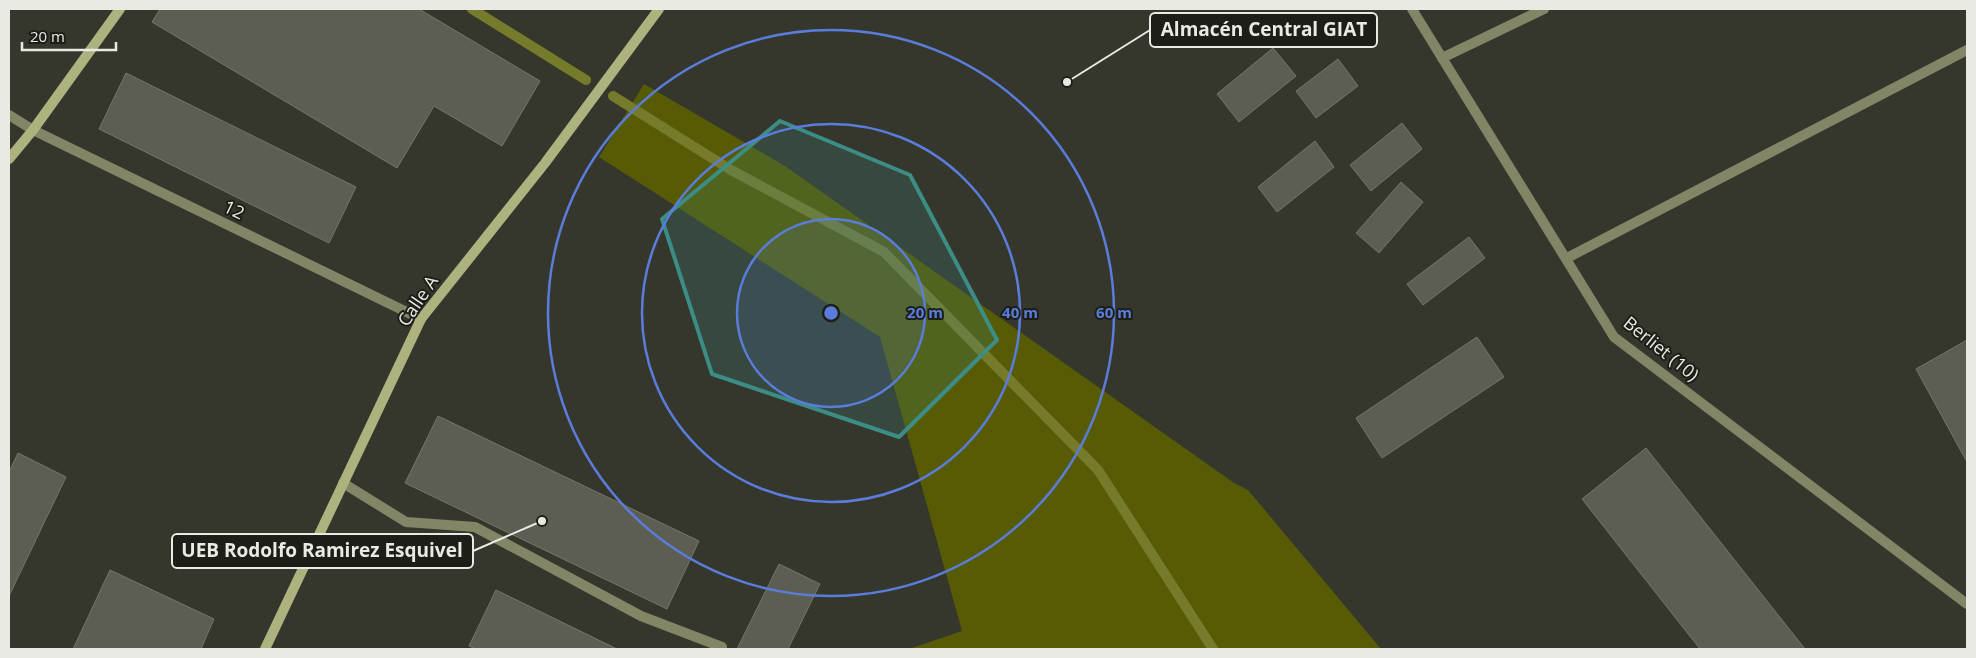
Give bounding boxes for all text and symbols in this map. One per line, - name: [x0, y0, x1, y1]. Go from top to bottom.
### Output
- callout: Almacén Central GIAT: [1150, 13, 1377, 47]
- text: Almacén Central GIAT: [1161, 16, 1367, 42]
- scale bar: [22, 20, 116, 52]
- text: 20 m: [30, 26, 65, 46]
- street label: 12: [220, 194, 249, 224]
- street label: Calle A: [391, 270, 443, 331]
- text: 20 m: [907, 302, 943, 322]
- text: 40 m: [1002, 302, 1038, 322]
- text: 60 m: [1096, 302, 1132, 322]
- centre of rings: [822, 304, 840, 322]
- street label: Berliet (10): [1619, 310, 1704, 386]
- callout: UEB Rodolfo Ramirez Esquivel: [172, 534, 473, 568]
- text: UEB Rodolfo Ramirez Esquivel: [181, 537, 463, 563]

